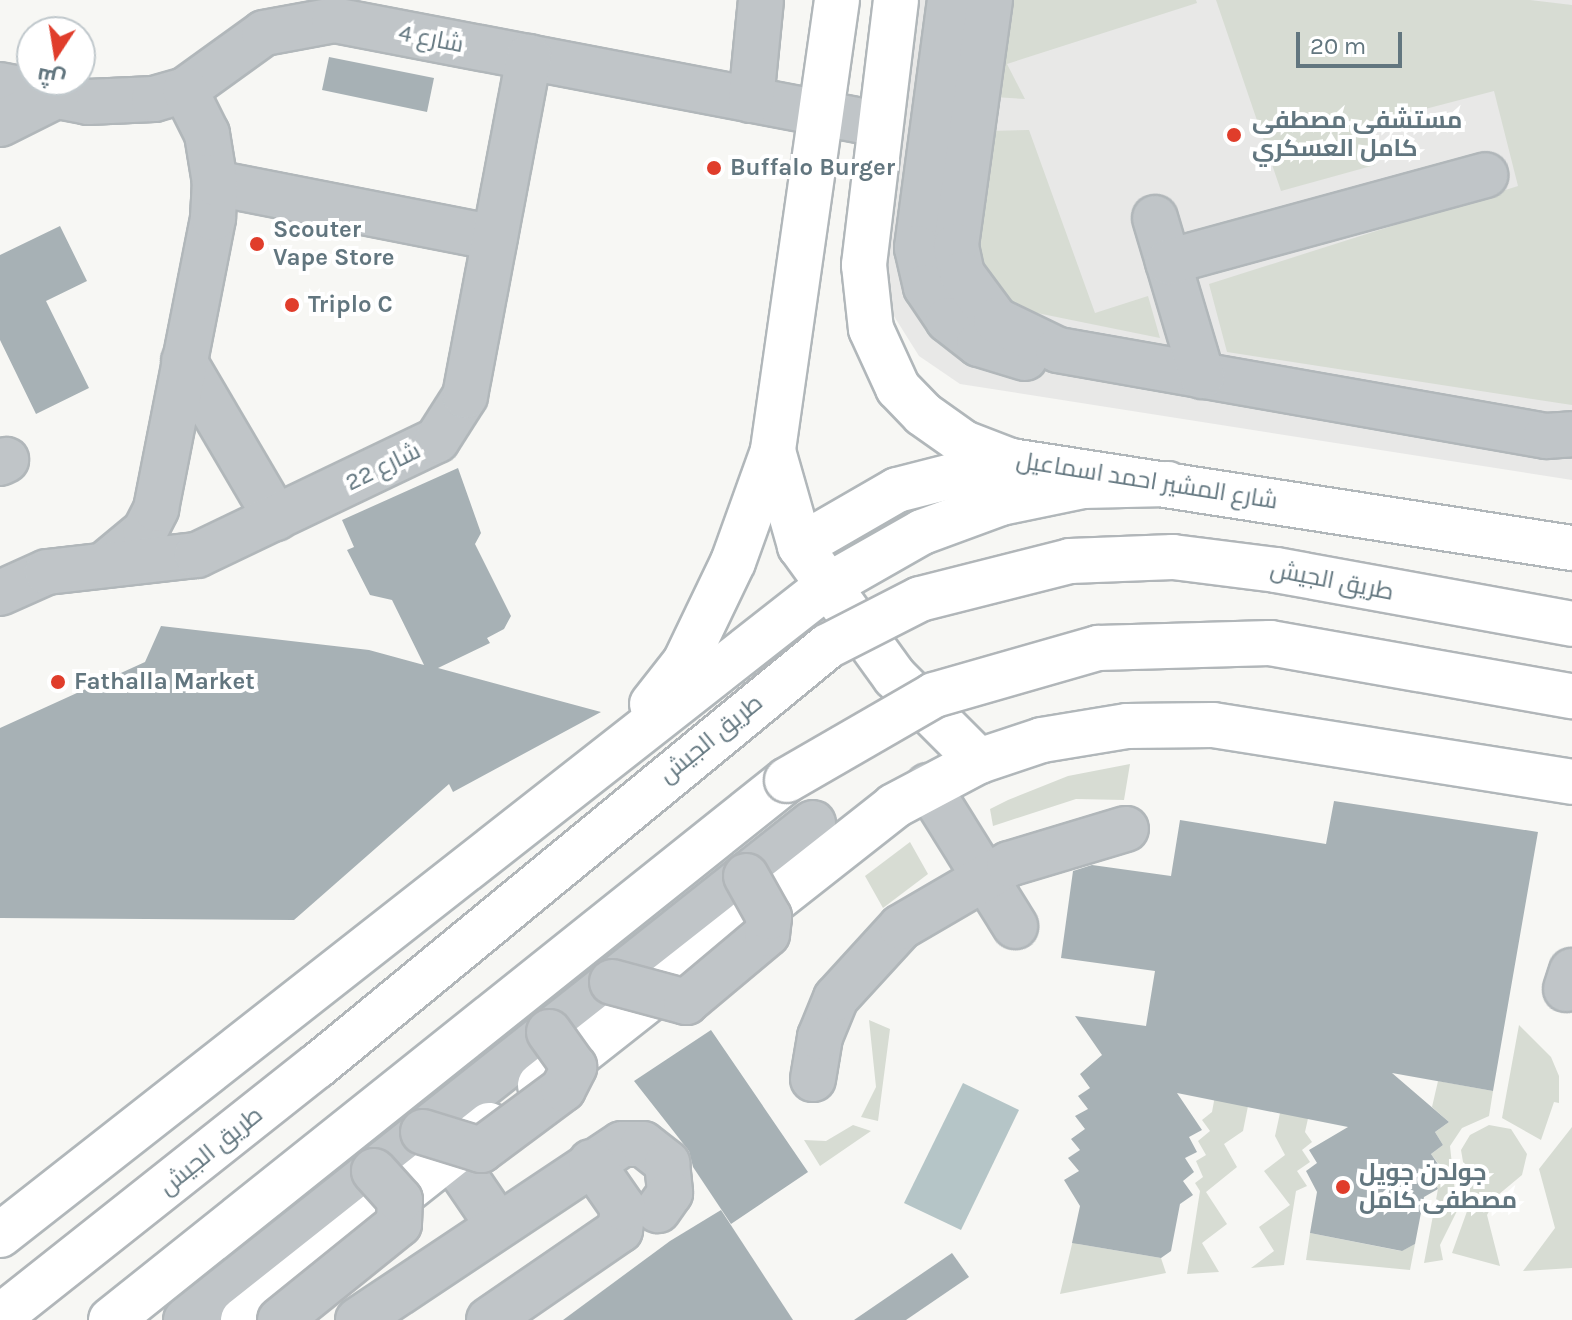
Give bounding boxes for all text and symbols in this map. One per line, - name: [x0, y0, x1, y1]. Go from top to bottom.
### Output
- north arrow: [16, 16, 96, 96]
- scale bar: [1300, 16, 1406, 66]
- street label: شارع 4: [396, 19, 466, 59]
- text: 20 m: [1310, 32, 1366, 60]
- text: ش: [35, 62, 68, 93]
- place label: مستشفى مصطفى كامل العسكري: [1252, 107, 1462, 163]
- marker: مستشفى مصطفى كامل العسكري: [1223, 124, 1245, 146]
- place label: Buffalo Burger: [730, 154, 895, 182]
- marker: Buffalo Burger: [705, 159, 723, 177]
- place label: Scouter Vape Store: [273, 216, 394, 272]
- marker: Scouter Vape Store: [248, 235, 266, 253]
- place label: Triplo C: [308, 291, 393, 319]
- marker: Triplo C: [283, 296, 301, 314]
- street label: شارع 22: [341, 437, 425, 497]
- street label: شارع المشير احمد اسماعيل: [1014, 446, 1280, 516]
- street label: طريق الجيش: [1268, 555, 1396, 607]
- place label: Fathalla Market: [74, 668, 255, 696]
- marker: Fathalla Market: [49, 673, 67, 691]
- street label: طريق الجيش: [653, 688, 769, 790]
- street label: طريق الجيش: [153, 1100, 269, 1202]
- place label: جولدن جويل مصطفى كامل: [1359, 1159, 1517, 1215]
- marker: جولدن جويل مصطفى كامل: [1334, 1178, 1352, 1196]

